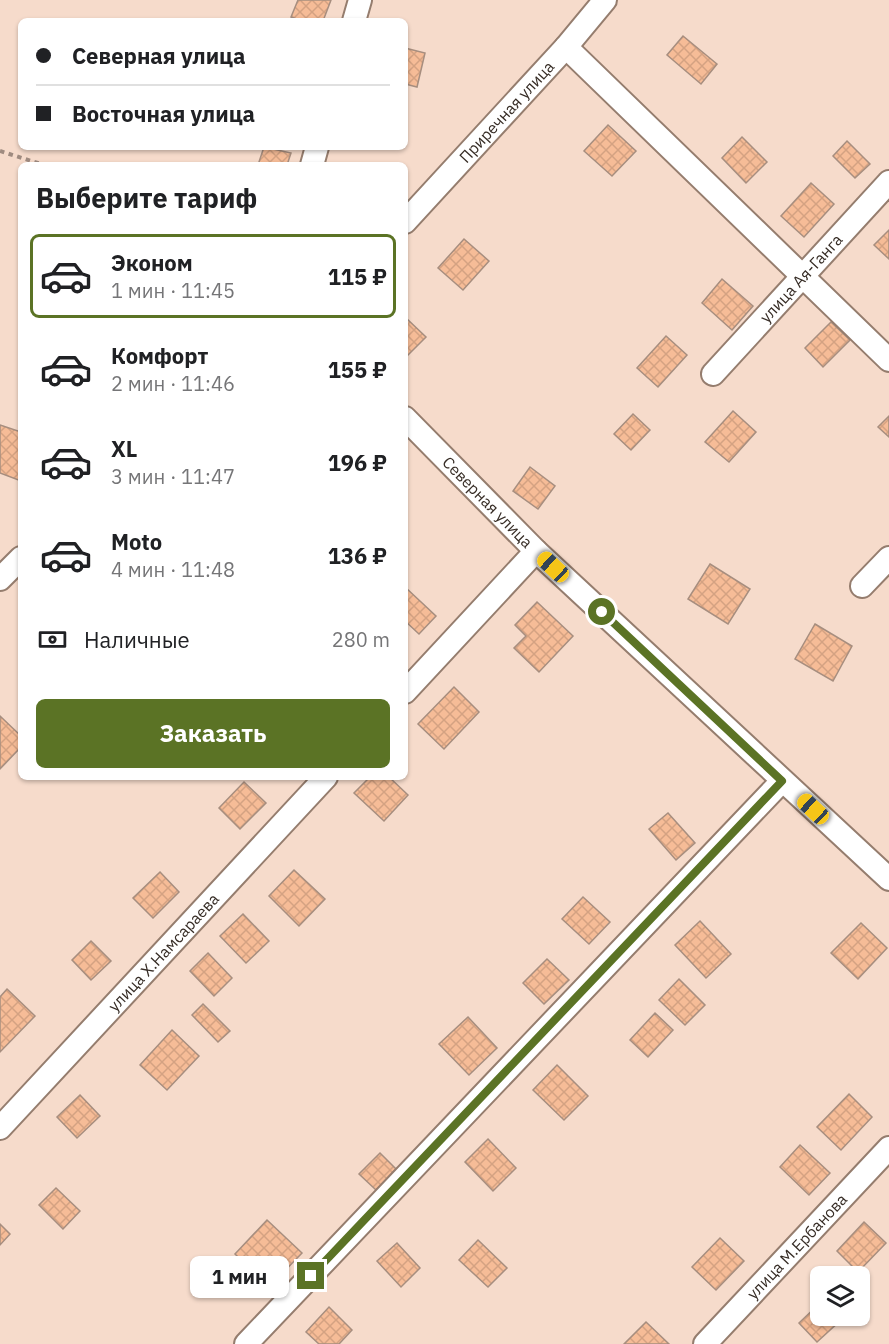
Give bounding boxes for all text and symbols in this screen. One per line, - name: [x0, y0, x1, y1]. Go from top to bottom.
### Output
- text: Северная улица: [72, 41, 246, 70]
- street label: Приречная улица: [455, 56, 559, 167]
- text: Восточная улица: [72, 99, 255, 128]
- text: Выберите тариф: [36, 180, 257, 215]
- street label: улица Ая-Ганга: [755, 229, 847, 327]
- text: Эконом: [111, 248, 193, 277]
- icon: car: [39, 249, 93, 303]
- text: 115 ₽: [328, 262, 387, 291]
- text: 1 мин · 11:45: [111, 277, 235, 304]
- text: Комфорт: [111, 341, 208, 370]
- icon: car: [39, 342, 93, 396]
- text: 155 ₽: [328, 355, 387, 384]
- text: 2 мин · 11:46: [111, 370, 235, 397]
- text: XL: [111, 434, 137, 463]
- icon: car: [39, 435, 93, 489]
- text: 196 ₽: [328, 448, 387, 477]
- street label: Северная улица: [438, 452, 537, 552]
- text: 3 мин · 11:47: [111, 463, 235, 490]
- text: Moto: [111, 527, 162, 556]
- icon: car: [39, 528, 93, 582]
- text: 136 ₽: [328, 541, 387, 570]
- car: [534, 548, 572, 586]
- text: 4 мин · 11:48: [111, 556, 235, 583]
- route start: [588, 598, 615, 625]
- icon: cash: [36, 623, 69, 656]
- text: Наличные: [84, 625, 190, 654]
- text: 280 m: [332, 626, 390, 653]
- button: Заказать: [36, 699, 390, 768]
- car: [794, 790, 832, 828]
- street label: улица Х.Намсараева: [104, 889, 223, 1015]
- street label: улица М.Ербанова: [742, 1189, 851, 1303]
- callout: 1 мин: [191, 1255, 290, 1297]
- route end: [297, 1262, 324, 1289]
- text: 1 мин: [212, 1263, 267, 1290]
- map controls: [810, 1266, 870, 1326]
- button: layers: [810, 1266, 870, 1326]

